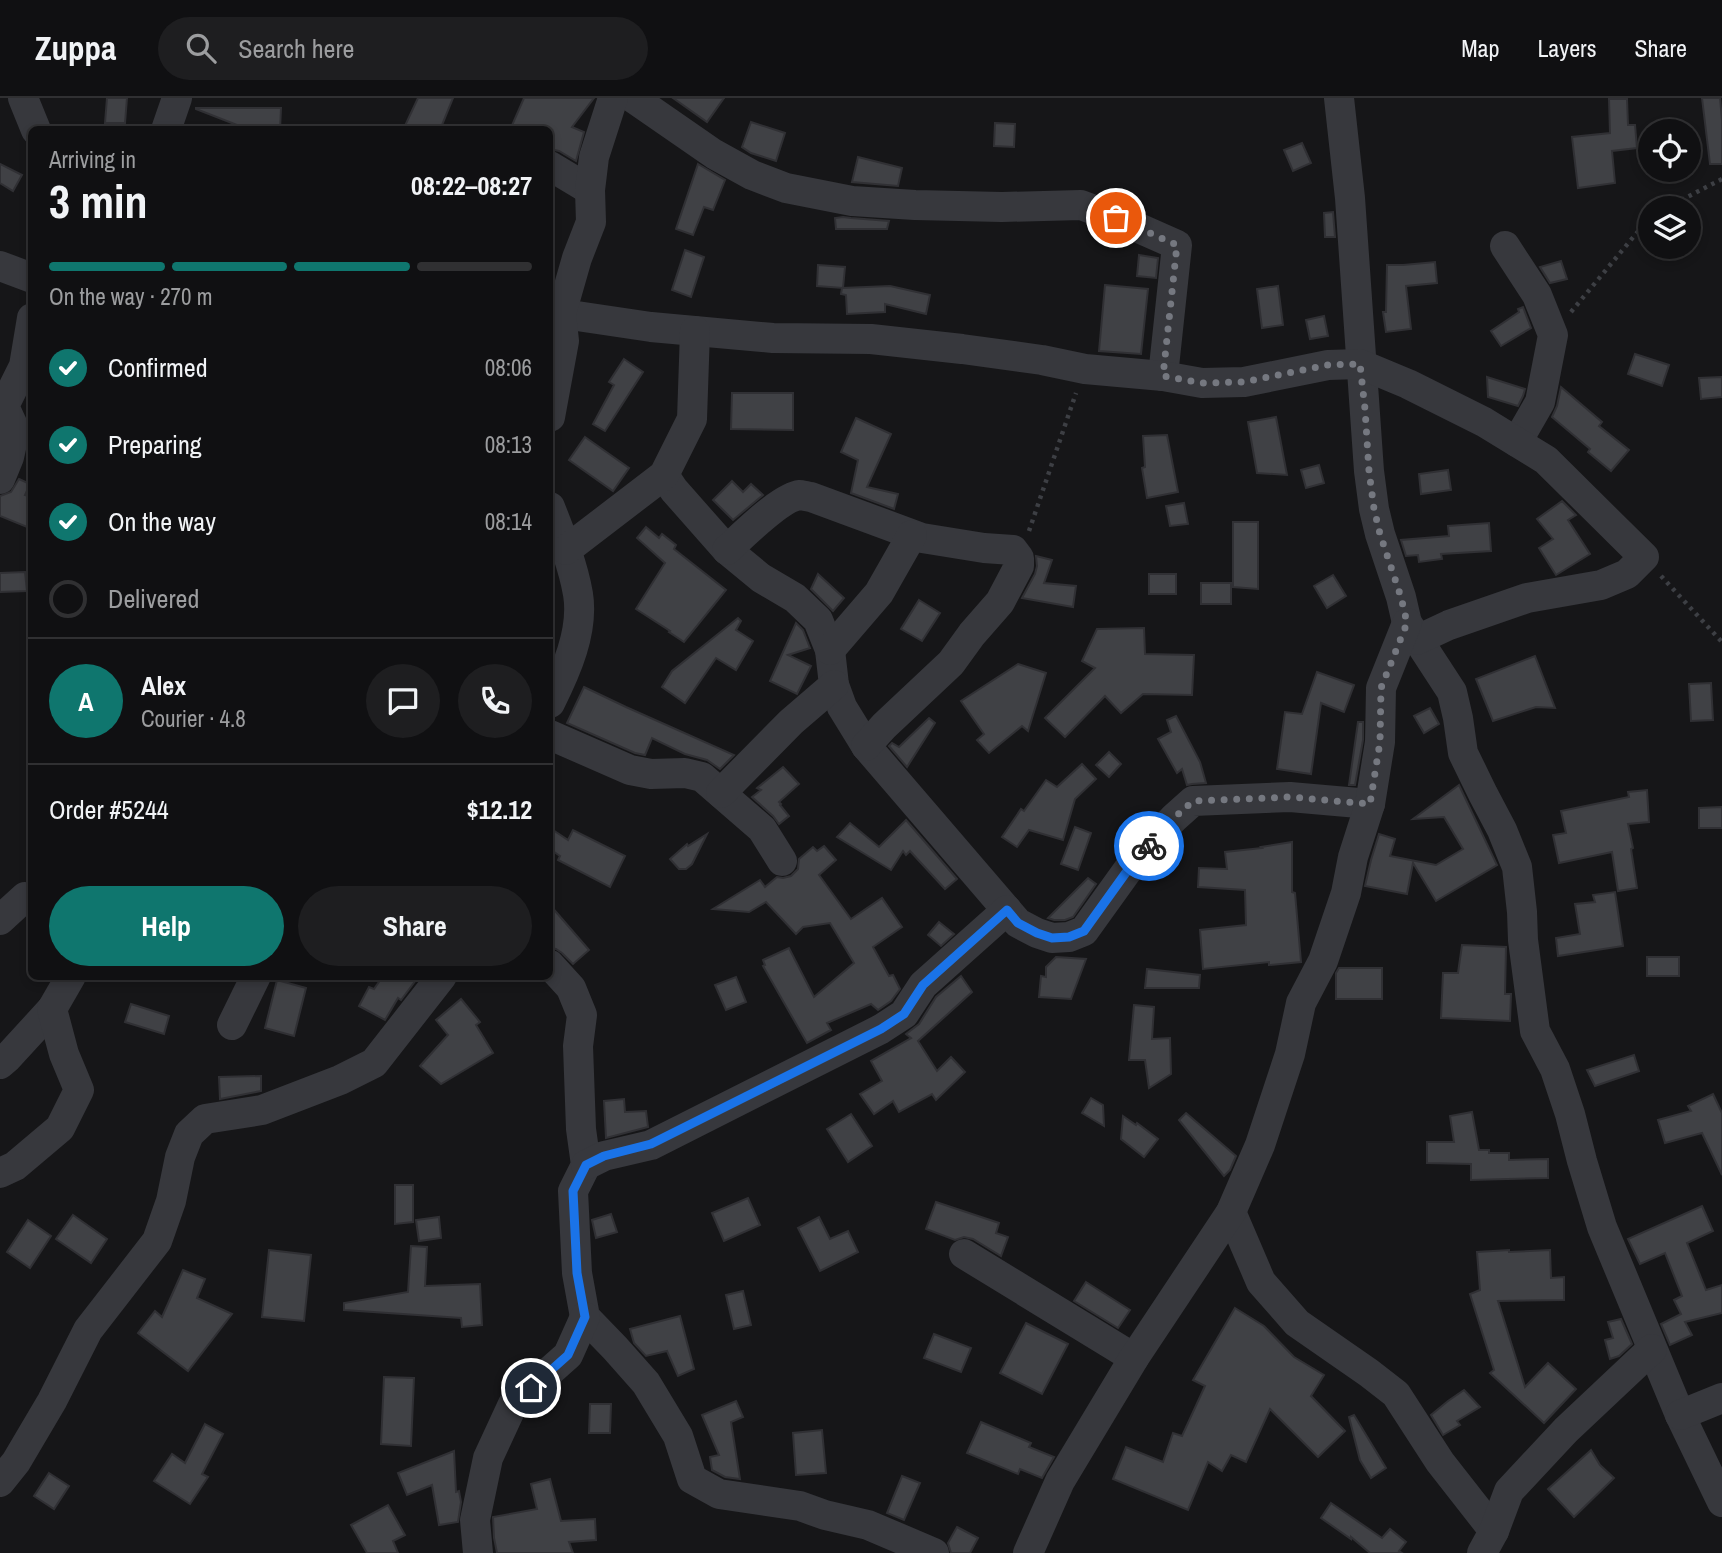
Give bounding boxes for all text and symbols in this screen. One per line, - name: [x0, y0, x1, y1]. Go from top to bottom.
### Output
- search box: [158, 17, 648, 80]
- text: Zuppa: [35, 26, 116, 70]
- icon: search: [182, 29, 220, 67]
- text: Search here: [238, 31, 354, 66]
- text: Map: [1461, 32, 1499, 64]
- text: Layers: [1537, 32, 1596, 64]
- text: Share: [1634, 32, 1687, 64]
- map controls: [1638, 119, 1701, 259]
- button: locate: [1638, 119, 1701, 182]
- text: Arriving in: [49, 144, 136, 175]
- text: 08:22–08:27: [411, 168, 532, 203]
- text: 3 min: [49, 170, 148, 232]
- pin: [1086, 188, 1146, 248]
- button: layers: [1638, 196, 1701, 259]
- icon: bag: [1097, 199, 1135, 237]
- text: On the way · 270 m: [49, 281, 213, 312]
- icon: check: [49, 349, 87, 387]
- text: Confirmed: [108, 350, 208, 385]
- text: 08:06: [485, 352, 532, 383]
- icon: check: [49, 426, 87, 464]
- text: Preparing: [108, 427, 202, 462]
- text: 08:13: [485, 429, 532, 460]
- icon: check: [49, 503, 87, 541]
- text: On the way: [108, 504, 216, 539]
- text: 08:14: [485, 506, 532, 537]
- text: Delivered: [108, 581, 199, 616]
- button: chat: [366, 664, 440, 738]
- button: phone: [458, 664, 532, 738]
- text: Alex: [141, 668, 186, 703]
- text: A: [78, 684, 94, 719]
- text: Courier · 4.8: [141, 703, 246, 734]
- text: Order #5244: [49, 792, 169, 827]
- text: $12.12: [467, 792, 532, 827]
- courier: [1114, 811, 1184, 881]
- icon: bike: [1130, 827, 1168, 865]
- button: Help: [49, 886, 284, 966]
- button: Share: [298, 886, 532, 966]
- pin: [501, 1358, 561, 1418]
- icon: home: [512, 1369, 550, 1407]

